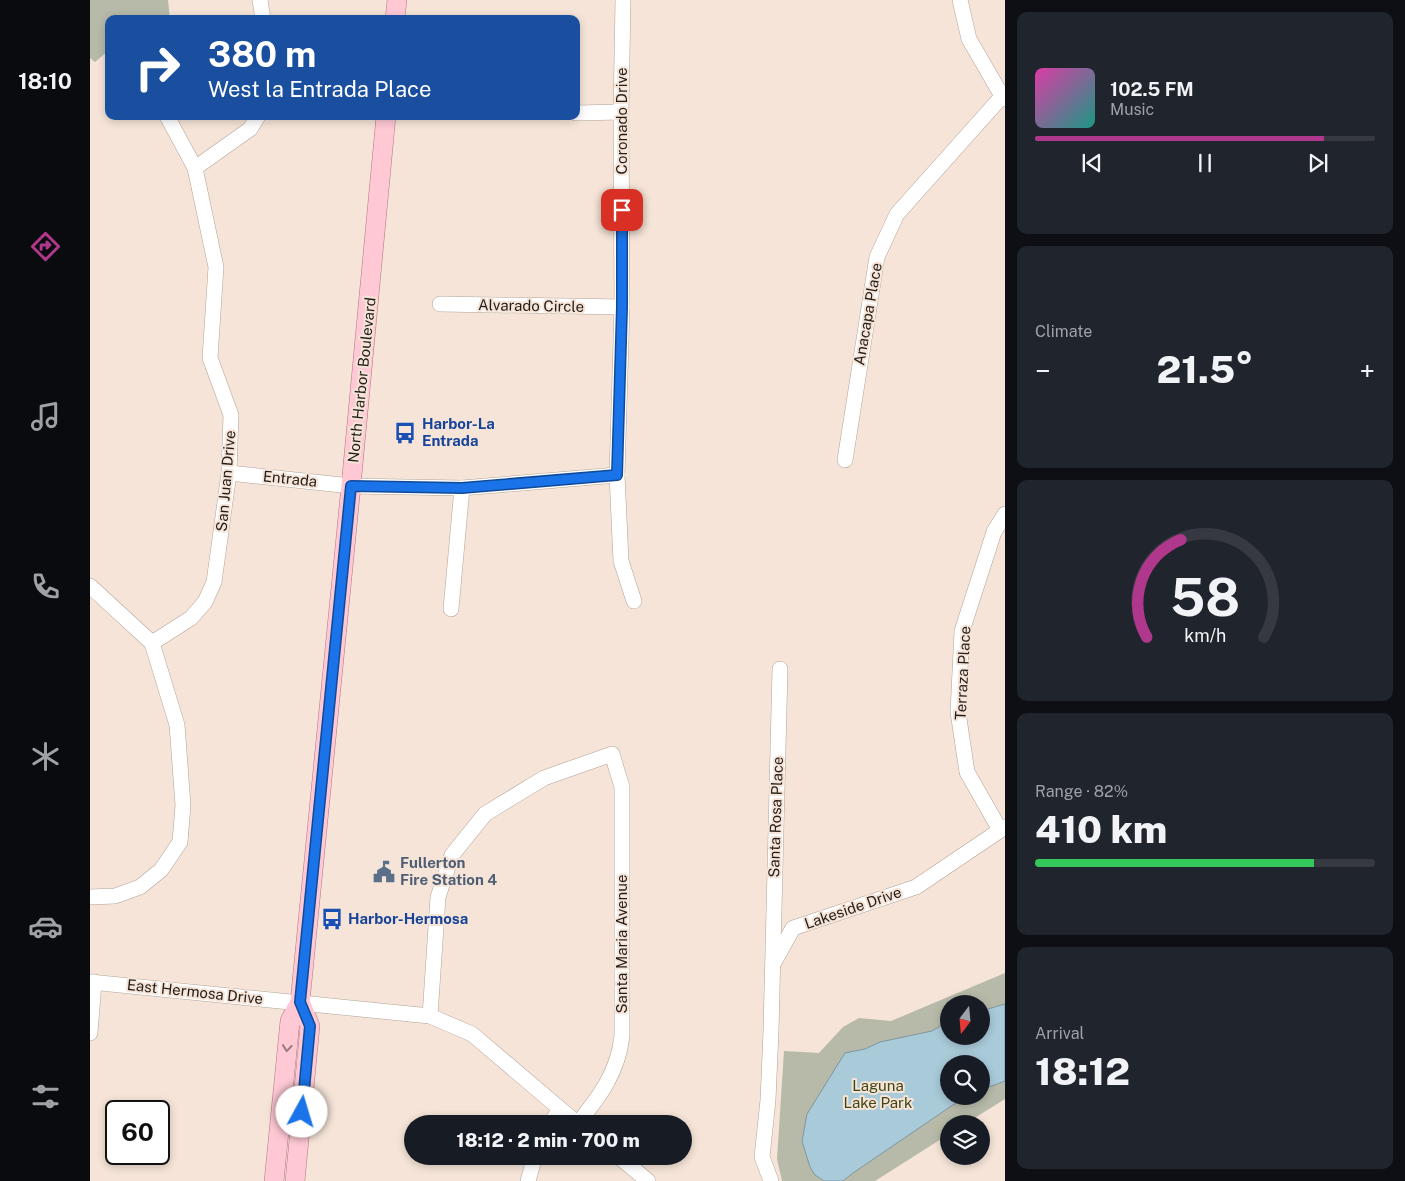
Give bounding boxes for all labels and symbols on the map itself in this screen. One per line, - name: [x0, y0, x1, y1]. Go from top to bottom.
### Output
- street label: Coronado Drive: [613, 68, 630, 174]
- pin: [601, 189, 643, 231]
- street label: Anacapa Place: [850, 261, 885, 366]
- street label: North Harbor Boulevard: [344, 296, 379, 464]
- street label: Alvarado Circle: [478, 296, 584, 315]
- place label: Harbor-La Entrada: [422, 415, 495, 449]
- bus stop icon: Harbor-La Entrada: [392, 420, 418, 446]
- street label: San Juan Drive: [213, 430, 238, 532]
- street label: Entrada: [262, 467, 318, 490]
- street label: Terraza Place: [952, 625, 973, 720]
- street label: Santa Rosa Place: [765, 756, 786, 878]
- place label: Fullerton Fire Station 4: [400, 854, 497, 888]
- public building icon: Fullerton Fire Station 4: [371, 859, 397, 885]
- street label: Santa Maria Avenue: [613, 875, 630, 1013]
- street label: Lakeside Drive: [802, 883, 904, 932]
- bus stop icon: Harbor-Hermosa: [319, 906, 345, 932]
- place label: Harbor-Hermosa: [348, 910, 468, 927]
- street label: East Hermosa Drive: [126, 976, 264, 1007]
- north arrow: [940, 995, 990, 1045]
- one-way arrow: [282, 1045, 293, 1053]
- park label: Laguna Lake Park: [844, 1077, 912, 1111]
- position arrow: [275, 1085, 327, 1137]
- speed limit sign: 60: [105, 1100, 170, 1165]

